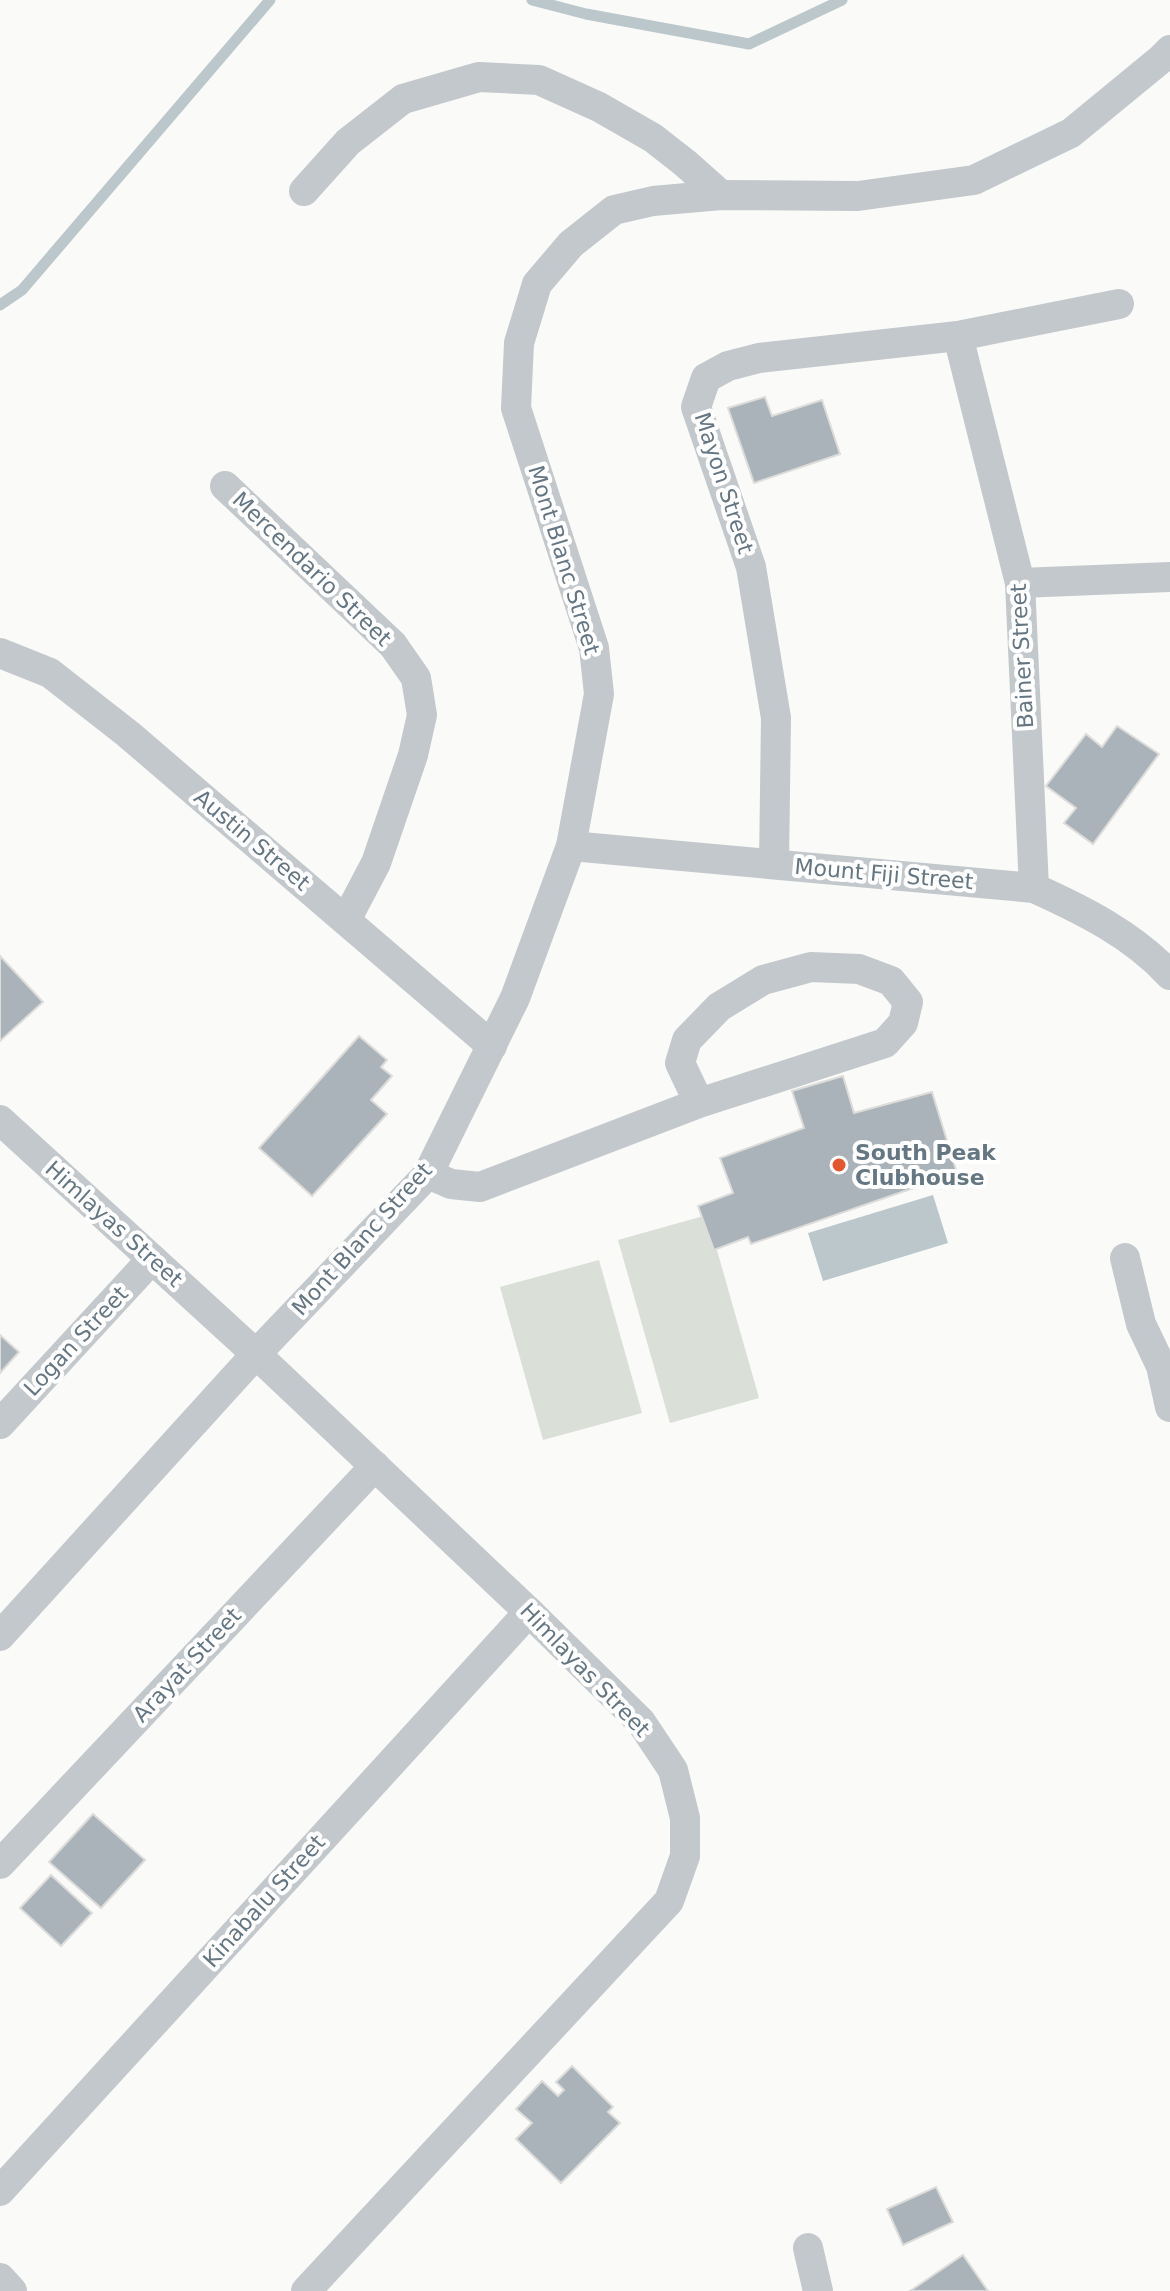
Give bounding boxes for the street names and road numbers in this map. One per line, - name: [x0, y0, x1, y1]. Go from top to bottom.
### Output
- street label: Mayon Street: [689, 409, 759, 557]
- street label: Mont Blanc Street: [523, 462, 605, 658]
- street label: Mercendario Street: [228, 487, 397, 651]
- street label: Bainer Street: [1006, 583, 1038, 729]
- street label: Austin Street: [189, 784, 315, 896]
- street label: Mount Fiji Street: [794, 854, 975, 894]
- street label: Himlayas Street: [40, 1156, 188, 1292]
- street label: Mont Blanc Street: [287, 1157, 437, 1320]
- street label: Logan Street: [19, 1281, 133, 1401]
- street label: Himlayas Street: [515, 1598, 655, 1742]
- street label: Arayat Street: [128, 1603, 246, 1727]
- street label: Kinabalu Street: [198, 1829, 330, 1972]

